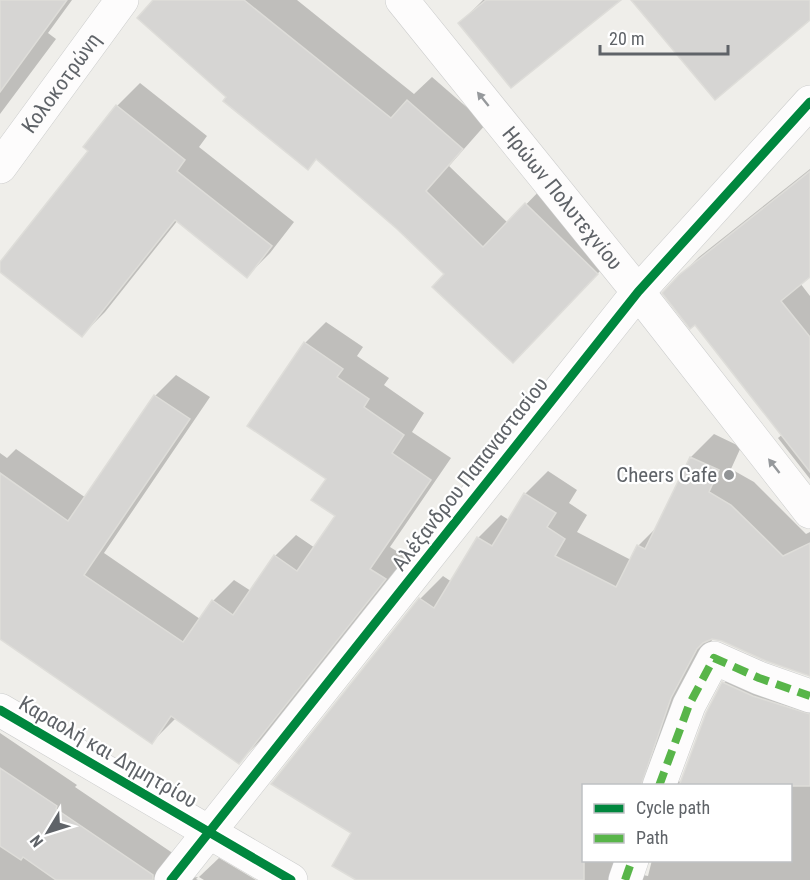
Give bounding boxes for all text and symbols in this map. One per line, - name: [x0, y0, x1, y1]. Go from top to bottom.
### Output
- scale bar: [600, 18, 728, 56]
- street label: Κολοκοτρώνη: [17, 28, 106, 138]
- text: 20 m: [609, 28, 644, 49]
- one-way arrow: [477, 92, 489, 107]
- street label: Ηρώων Πολυτεχνίου: [497, 122, 627, 275]
- street label: Αλέξανδρου Παπαναστασίου: [387, 373, 553, 575]
- one-way arrow: [768, 458, 780, 474]
- place label: Cheers Cafe: [616, 463, 717, 487]
- marker: Cheers Cafe: [722, 468, 736, 482]
- street label: Καραολή και Δημητρίου: [15, 691, 201, 813]
- legend: [582, 784, 792, 862]
- text: Cycle path: [636, 797, 710, 818]
- north arrow: [18, 802, 78, 862]
- text: Path: [636, 827, 669, 848]
- text: N: [26, 831, 47, 851]

